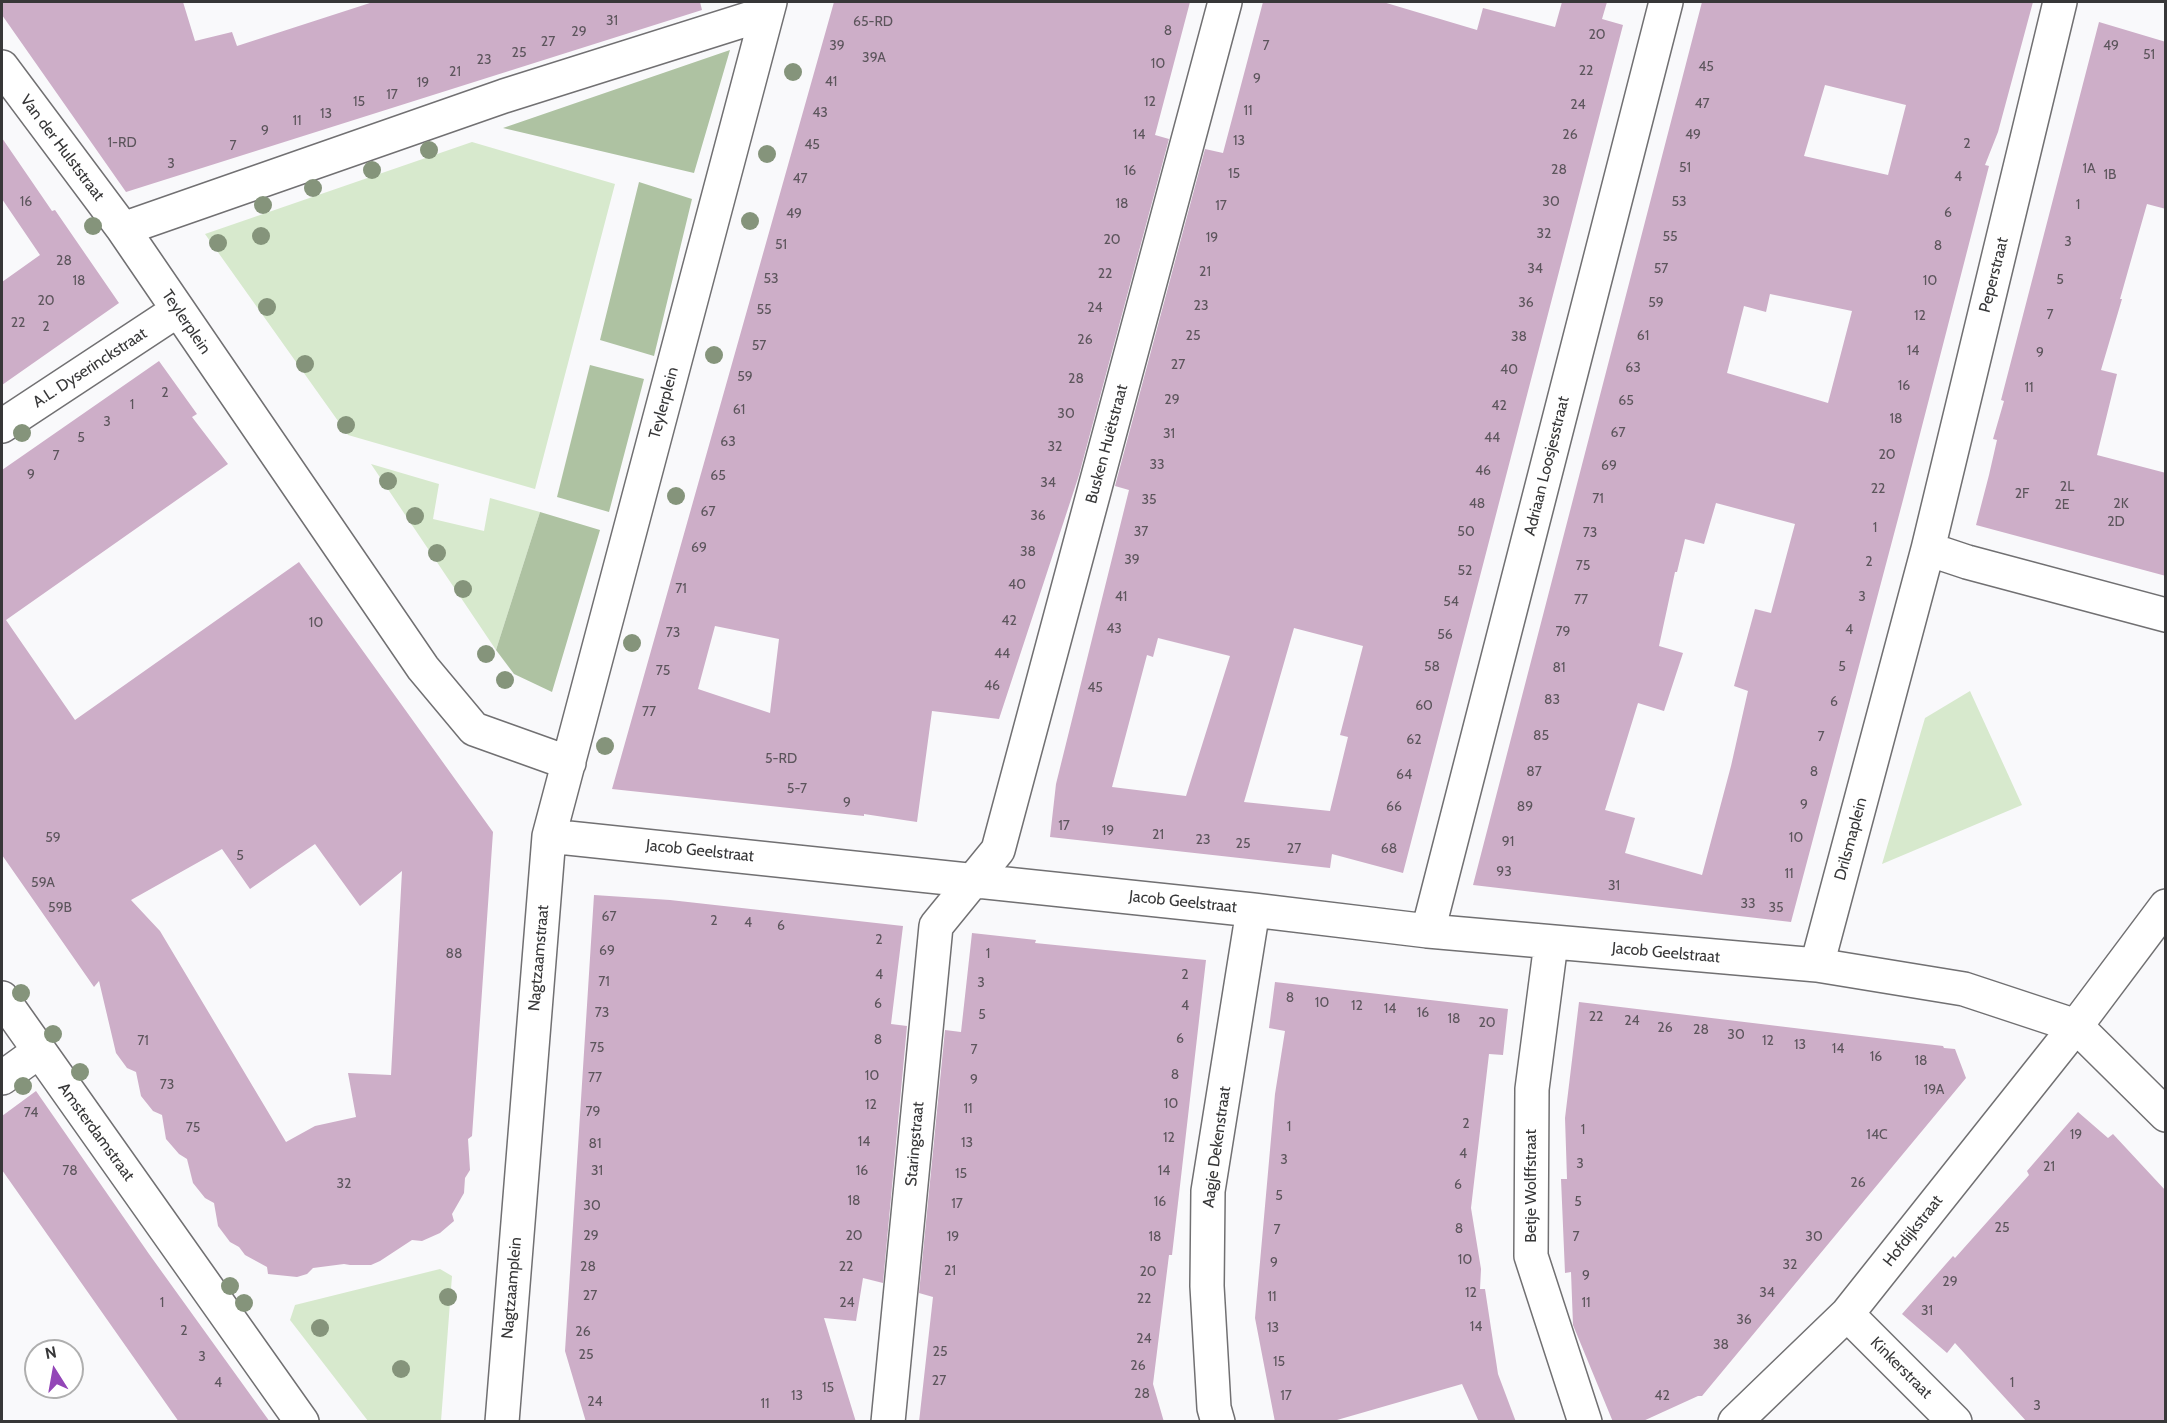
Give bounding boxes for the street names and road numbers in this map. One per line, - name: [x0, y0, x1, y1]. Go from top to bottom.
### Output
- street label: Van der Hulststraat: [16, 91, 108, 205]
- street label: Peperstraat: [1975, 235, 2013, 315]
- street label: Teylerplein: [157, 286, 215, 358]
- street label: A.L. Dyserinckstraat: [29, 324, 151, 412]
- street label: Teylerplein: [645, 365, 683, 441]
- street label: Busken Huëtstraat: [1082, 382, 1132, 506]
- street label: Adriaan Loosjesstraat: [1520, 394, 1574, 538]
- street label: Drilsmaplein: [1831, 795, 1871, 883]
- street label: Jacob Geelstraat: [645, 836, 755, 866]
- street label: Jacob Geelstraat: [1128, 887, 1238, 917]
- street label: Nagtzaamstraat: [525, 904, 553, 1012]
- street label: Jacob Geelstraat: [1611, 939, 1721, 967]
- street label: Amsterdamstraat: [54, 1079, 138, 1185]
- street label: Aagje Dekenstraat: [1199, 1085, 1235, 1209]
- street label: Staringstraat: [902, 1101, 928, 1187]
- street label: Betje Wolffstraat: [1521, 1129, 1541, 1243]
- street label: Hofdijkstraat: [1879, 1191, 1947, 1271]
- street label: Nagtzaamplein: [498, 1236, 526, 1340]
- street label: Kinkerstraat: [1866, 1333, 1936, 1403]

